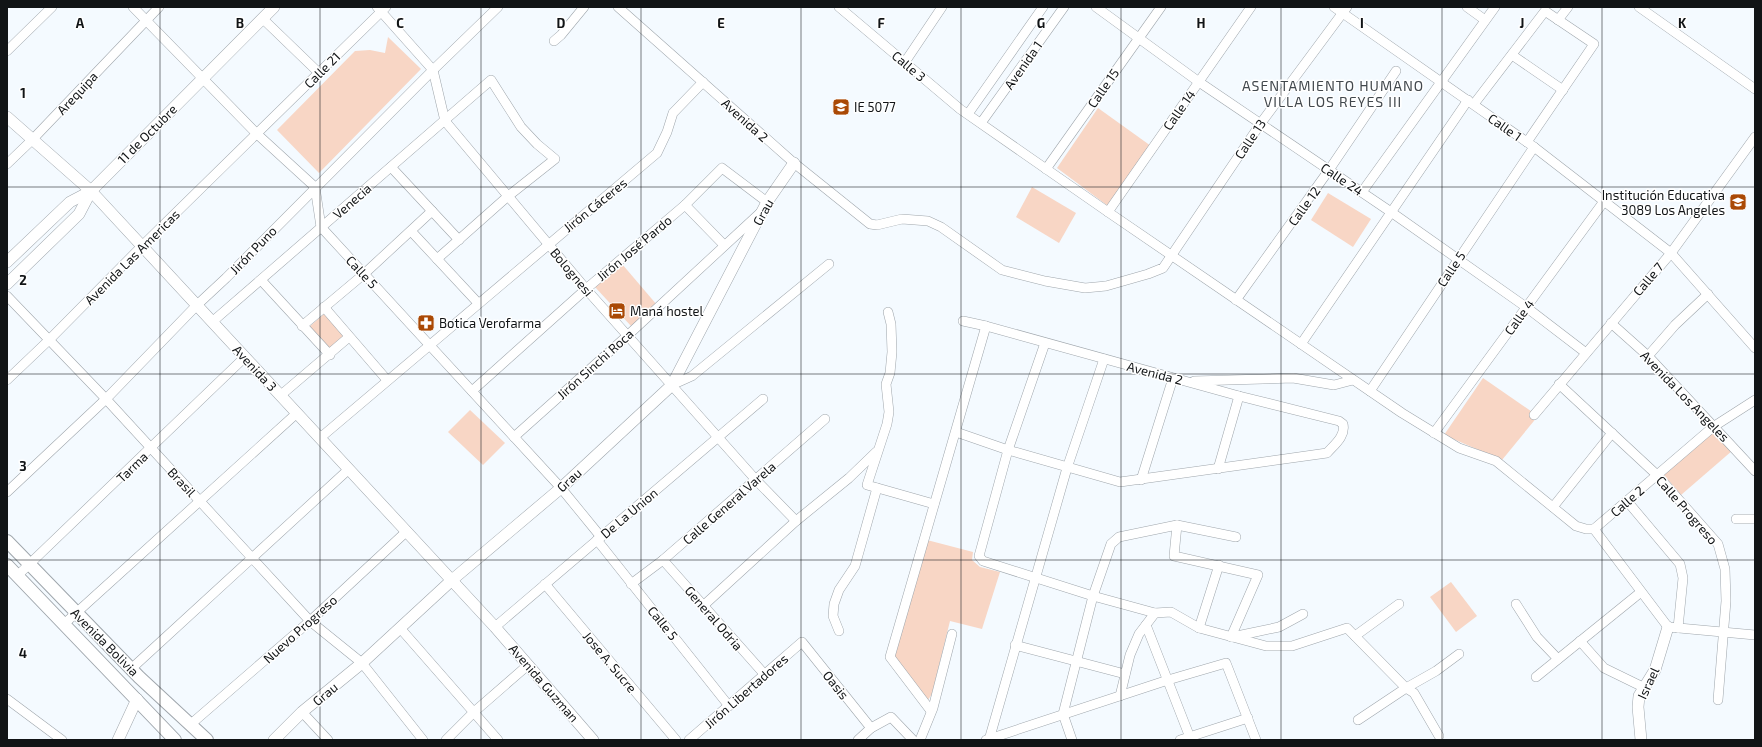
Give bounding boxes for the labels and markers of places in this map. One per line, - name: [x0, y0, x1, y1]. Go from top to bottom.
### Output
- school or university icon: IE 5077: [831, 97, 851, 117]
- place label: IE 5077: [854, 99, 896, 115]
- place label: Institución Educativa 3089 Los Angeles: [1602, 187, 1725, 218]
- school or university icon: Institución Educativa 3089 Los Angeles: [1728, 192, 1748, 212]
- hotel icon: Maná hostel: [607, 301, 627, 321]
- place label: Maná hostel: [630, 303, 704, 319]
- pharmacy icon: Botica Verofarma: [416, 313, 436, 333]
- place label: Botica Verofarma: [439, 315, 541, 331]

